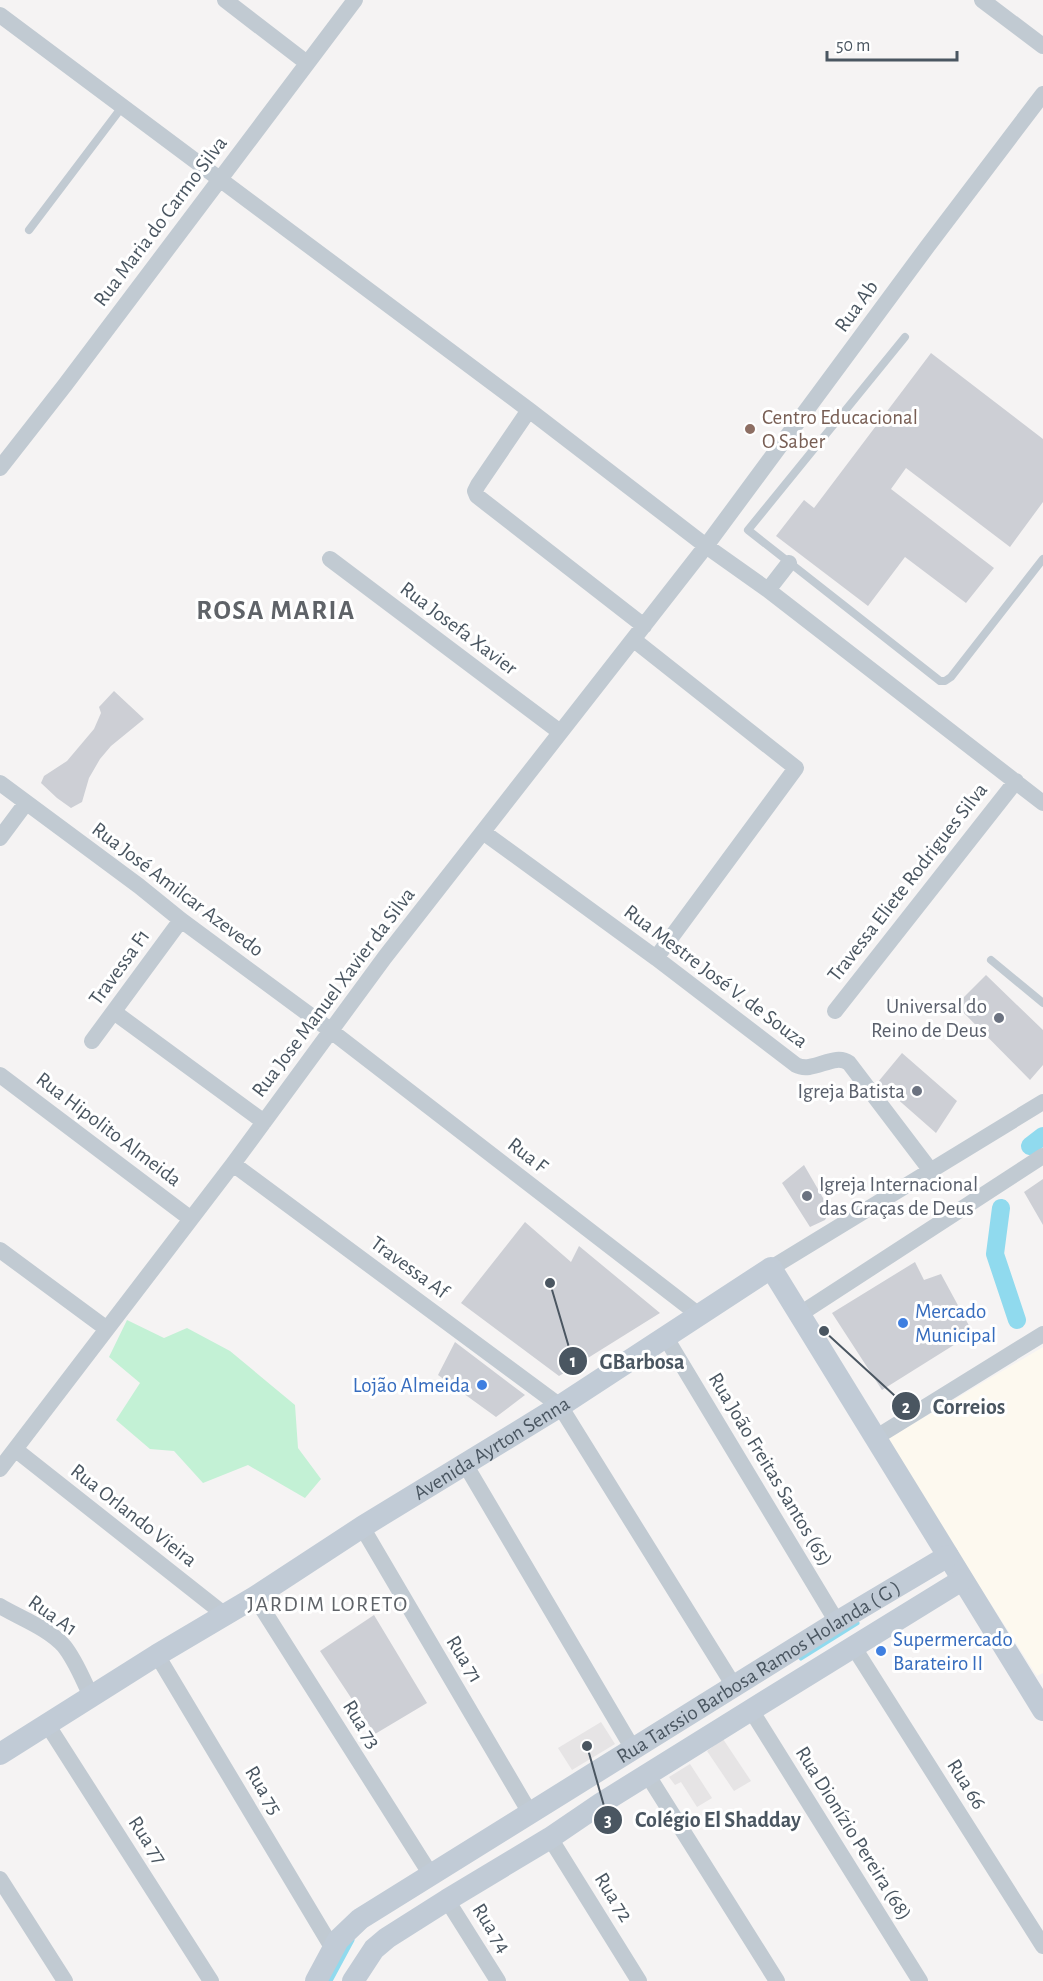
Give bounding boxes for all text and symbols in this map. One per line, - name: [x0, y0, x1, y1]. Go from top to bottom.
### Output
- scale bar: [827, 24, 958, 62]
- text: 50 m: [836, 37, 870, 55]
- street label: Rua Maria do Carmo Silva: [90, 132, 231, 310]
- street label: Rua Ab: [831, 277, 882, 336]
- place label: Centro Educacional O Saber: [762, 407, 918, 452]
- marker: Centro Educacional O Saber: [743, 422, 757, 436]
- street label: Rua Josefa Xavier: [396, 578, 521, 679]
- district label: ROSA MARIA: [196, 597, 356, 624]
- street label: Travessa Eliete Rodrigues Silva: [823, 779, 991, 986]
- street label: Rua José Amilcar Azevedo: [88, 818, 267, 961]
- street label: Rua Jose Manuel Xavier da Silva: [248, 883, 419, 1101]
- street label: Rua Mestre José V. de Souza: [620, 901, 812, 1052]
- street label: Travessa F1: [85, 925, 154, 1009]
- place label: Universal do Reino de Deus: [871, 996, 987, 1041]
- marker: Universal do Reino de Deus: [992, 1011, 1006, 1025]
- street label: Rua Hipolito Almeida: [32, 1068, 185, 1191]
- place label: Igreja Batista: [798, 1081, 905, 1102]
- marker: Igreja Batista: [910, 1084, 924, 1098]
- street label: Rua F: [504, 1134, 552, 1178]
- place label: Igreja Internacional das Graças de Deus: [819, 1174, 978, 1219]
- marker: Igreja Internacional das Graças de Deus: [800, 1189, 814, 1203]
- street label: Travessa Af: [367, 1232, 454, 1303]
- place label: Mercado Municipal: [915, 1301, 996, 1346]
- marker: Mercado Municipal: [896, 1316, 910, 1330]
- callout: GBarbosa: [558, 1341, 697, 1381]
- text: GBarbosa: [599, 1351, 685, 1373]
- text: 1: [570, 1353, 576, 1371]
- street label: Rua João Freitas Santos (65): [705, 1369, 837, 1570]
- place label: Lojão Almeida: [353, 1375, 470, 1396]
- marker: Lojão Almeida: [475, 1378, 489, 1392]
- callout: Correios: [891, 1386, 1017, 1426]
- street label: Avenida Ayrton Senna: [410, 1393, 574, 1504]
- text: Correios: [933, 1396, 1005, 1418]
- text: 2: [902, 1399, 911, 1417]
- street label: Rua Orlando Vieira: [67, 1460, 201, 1571]
- street label: Rua Tarssio Barbosa Ramos Holanda ( G ): [613, 1577, 904, 1767]
- street label: Rua A1: [24, 1591, 81, 1640]
- district label: JARDIM LORETO: [247, 1593, 409, 1615]
- place label: Supermercado Barateiro II: [893, 1629, 1013, 1674]
- street label: Rua 71: [442, 1632, 487, 1687]
- marker: Supermercado Barateiro II: [874, 1644, 888, 1658]
- street label: Rua 73: [339, 1696, 384, 1752]
- street label: Rua Dionízio Pereira (68): [792, 1743, 916, 1924]
- street label: Rua 66: [943, 1755, 990, 1813]
- street label: Rua 75: [241, 1762, 286, 1818]
- callout: Colégio El Shadday: [593, 1800, 813, 1840]
- text: Colégio El Shadday: [635, 1809, 801, 1832]
- street label: Rua 77: [124, 1812, 171, 1868]
- text: 3: [604, 1812, 612, 1830]
- street label: Rua 72: [591, 1869, 637, 1925]
- street label: Rua 74: [468, 1900, 515, 1957]

